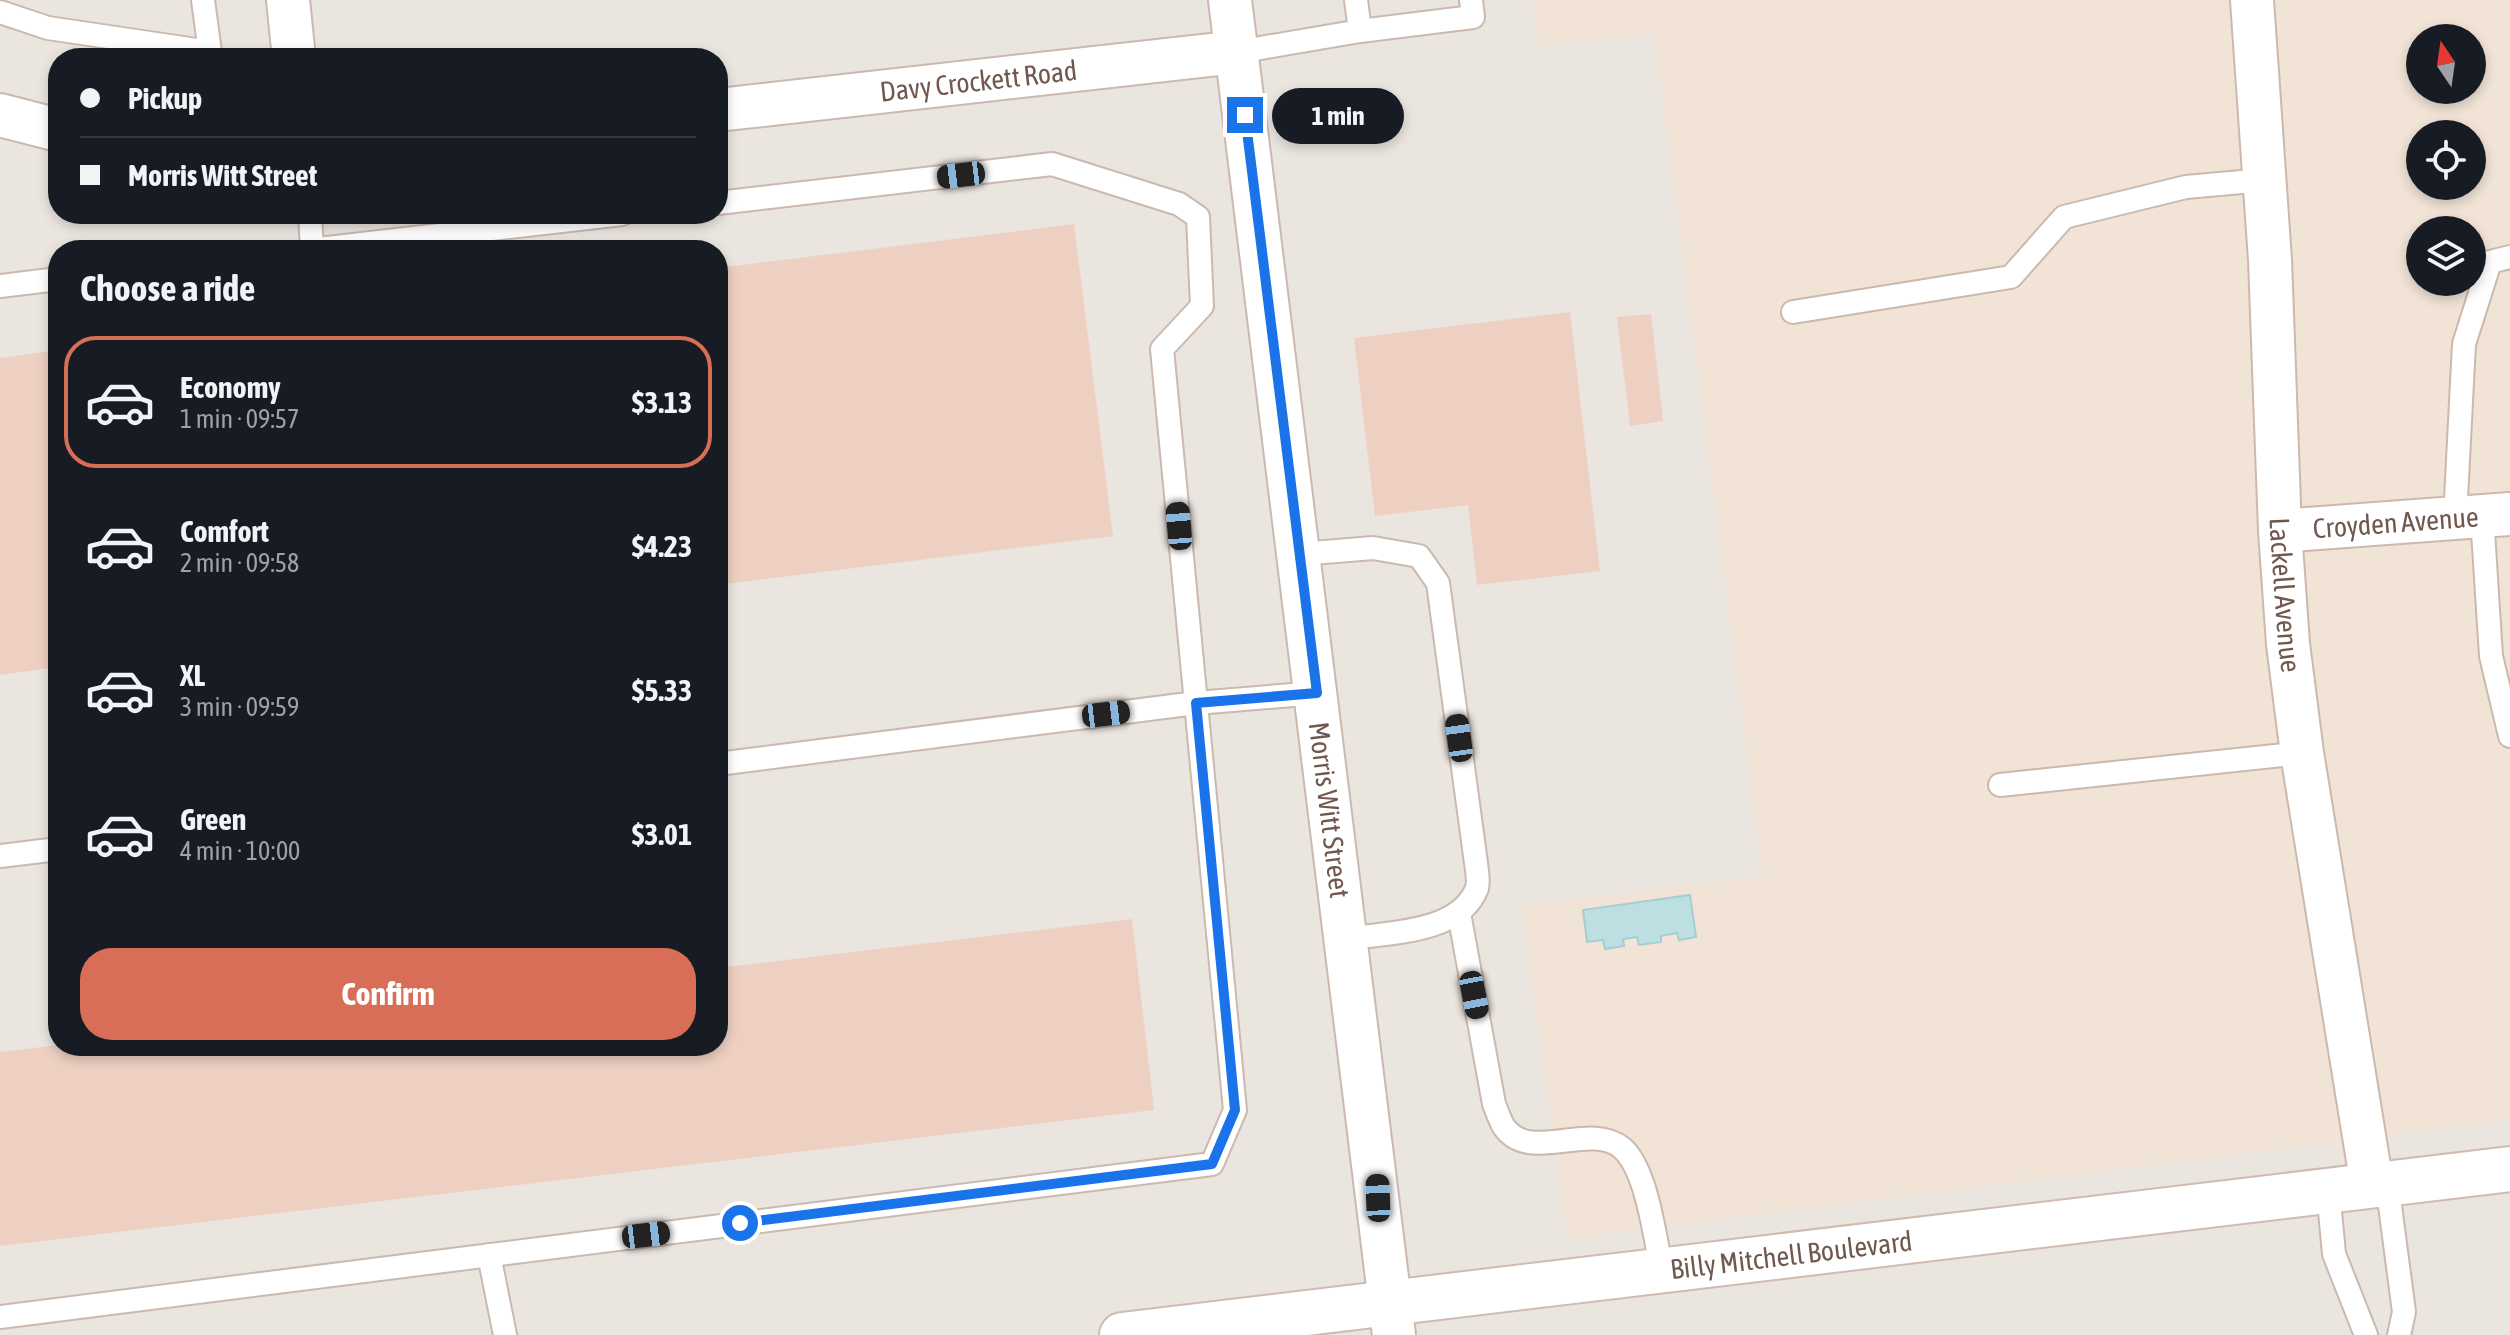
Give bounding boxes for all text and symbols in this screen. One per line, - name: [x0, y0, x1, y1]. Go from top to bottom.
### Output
- north arrow: [2406, 24, 2486, 104]
- map controls: [2406, 24, 2486, 296]
- street label: Davy Crockett Road: [878, 54, 1079, 108]
- text: Pickup: [128, 81, 202, 115]
- callout: 1 min: [1273, 87, 1405, 143]
- route end: [1227, 97, 1263, 133]
- text: 1 min: [1311, 101, 1365, 131]
- button: locate: [2406, 120, 2486, 200]
- text: Morris Witt Street: [128, 158, 317, 192]
- car: [936, 160, 986, 190]
- button: layers: [2406, 216, 2486, 296]
- text: Choose a ride: [80, 267, 255, 309]
- icon: car: [84, 366, 156, 438]
- text: Economy: [180, 370, 281, 404]
- text: $3.13: [632, 385, 692, 419]
- text: 1 min · 09:57: [180, 404, 299, 434]
- street label: Croyden Avenue: [2312, 500, 2480, 545]
- car: [1165, 501, 1193, 551]
- icon: car: [84, 510, 156, 582]
- text: Comfort: [180, 514, 269, 548]
- street label: Lackell Avenue: [2264, 517, 2307, 674]
- text: $4.23: [632, 529, 692, 563]
- text: 2 min · 09:58: [180, 548, 299, 578]
- icon: car: [84, 654, 156, 726]
- text: XL: [180, 658, 205, 692]
- text: $5.33: [632, 673, 692, 707]
- text: 3 min · 09:59: [180, 692, 299, 722]
- car: [1081, 699, 1131, 729]
- car: [1444, 713, 1474, 763]
- street label: Morris Witt Street: [1303, 720, 1356, 900]
- icon: car: [84, 798, 156, 870]
- text: Green: [180, 802, 246, 836]
- text: $3.01: [632, 817, 692, 851]
- text: 4 min · 10:00: [180, 836, 300, 866]
- button: Confirm: [80, 948, 696, 1040]
- car: [1458, 969, 1490, 1021]
- car: [1365, 1174, 1391, 1222]
- route start: [722, 1205, 758, 1241]
- car: [621, 1220, 671, 1250]
- street label: Billy Mitchell Boulevard: [1668, 1225, 1914, 1285]

